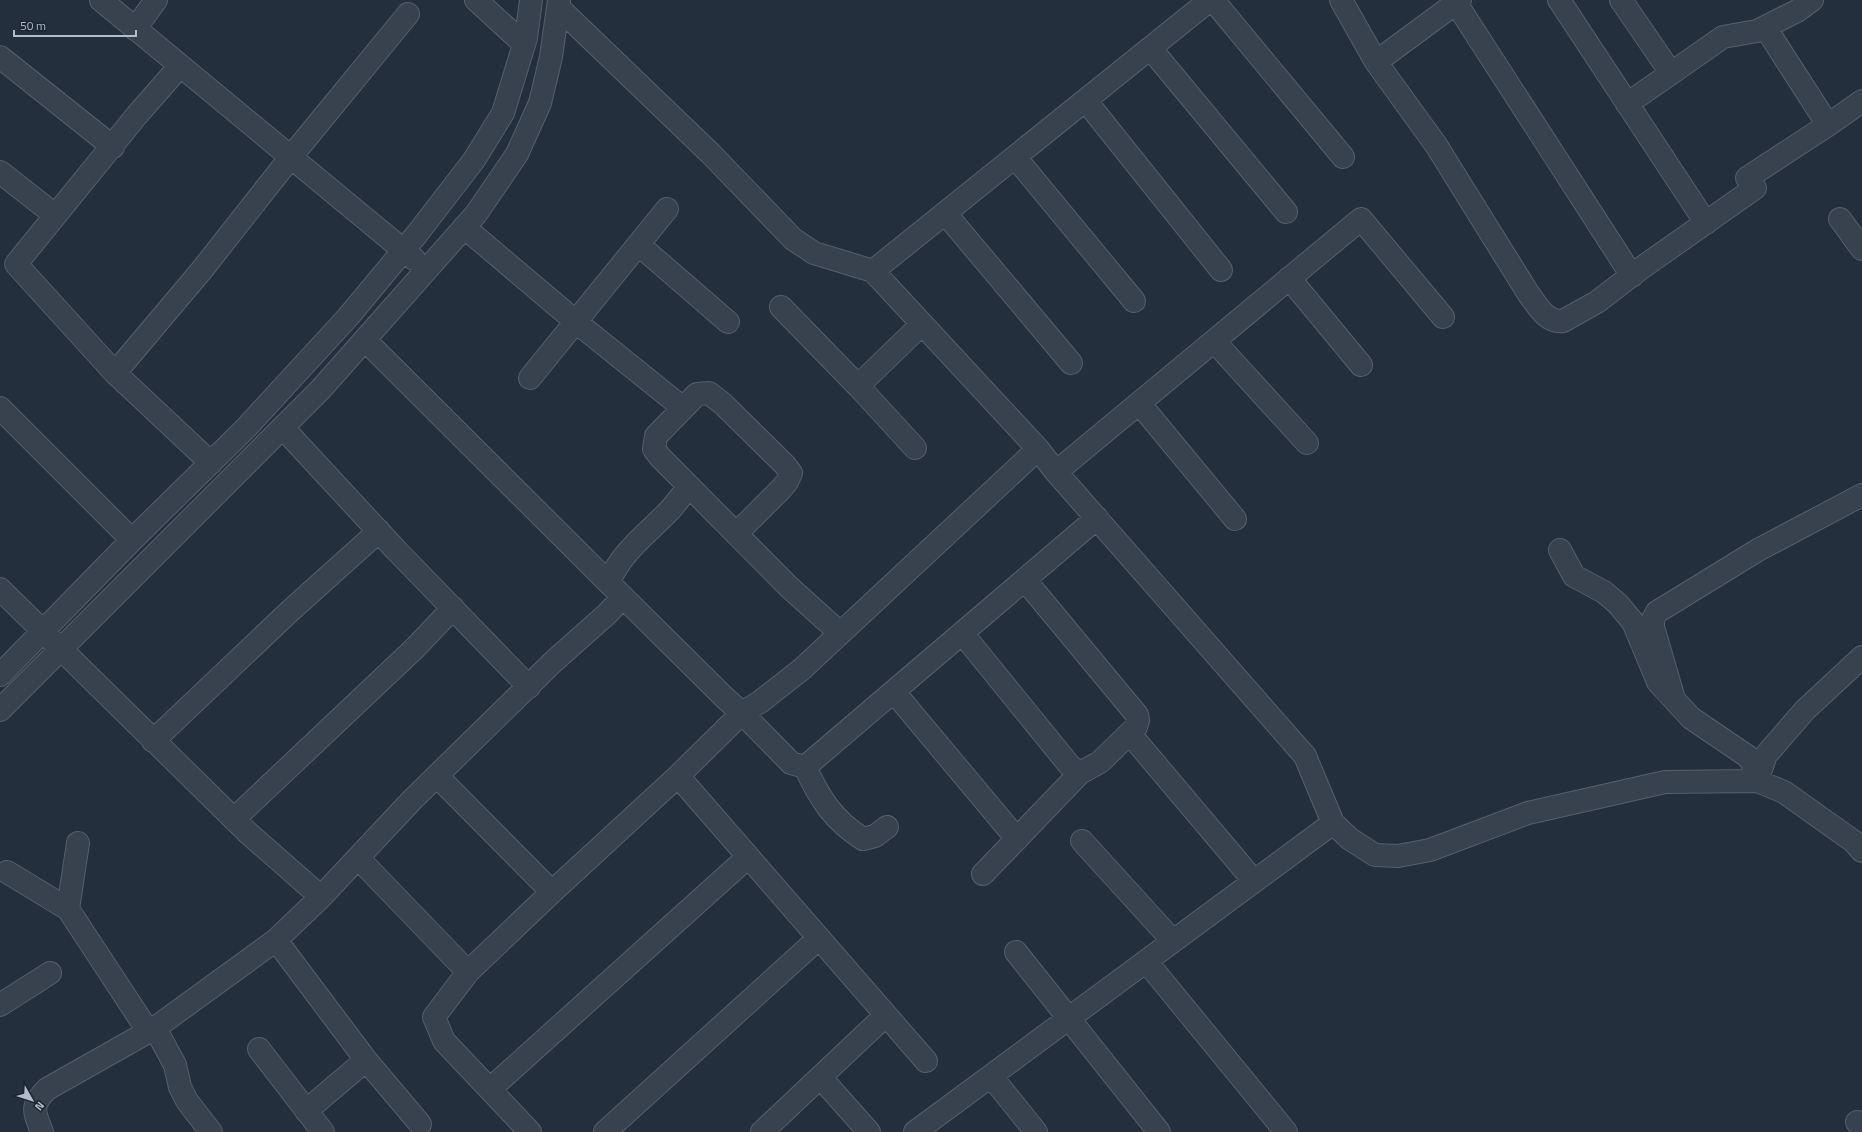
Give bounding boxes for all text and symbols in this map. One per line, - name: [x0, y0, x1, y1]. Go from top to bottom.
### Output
- scale bar: [14, 12, 136, 38]
- text: 50 m: [20, 16, 46, 35]
- north arrow: [12, 1080, 52, 1120]
- text: N: [31, 1098, 48, 1114]

